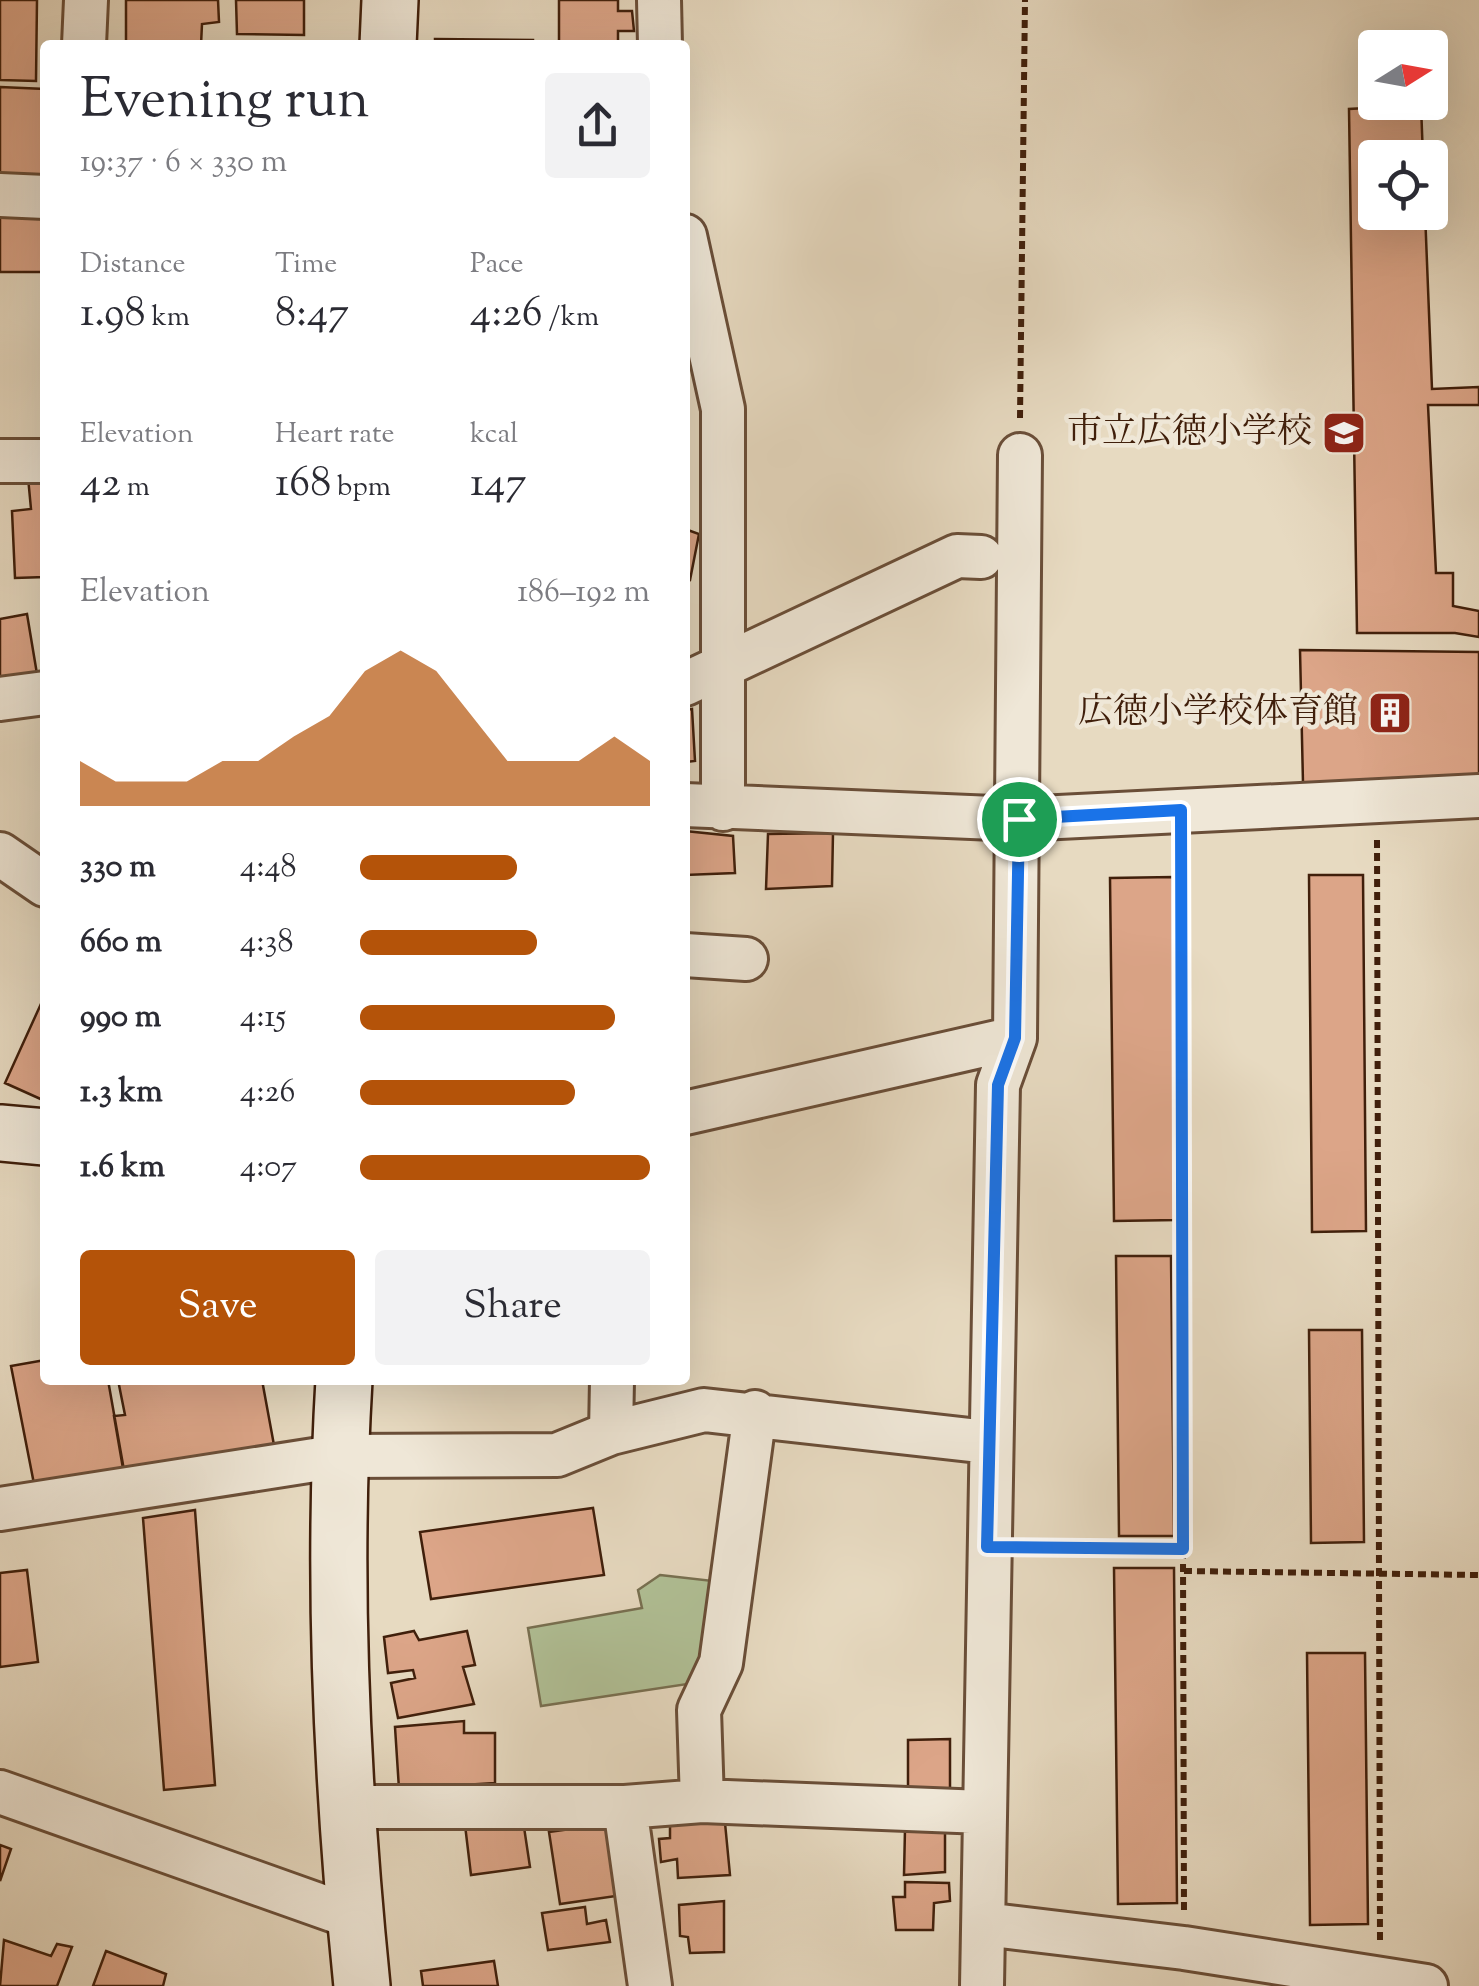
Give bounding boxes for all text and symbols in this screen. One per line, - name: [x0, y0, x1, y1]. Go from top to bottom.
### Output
- north arrow: [1358, 30, 1448, 120]
- map controls: [1358, 30, 1448, 230]
- text: Evening run: [80, 63, 369, 142]
- button: share: [545, 73, 650, 178]
- text: 19:37 · 6 × 330 m: [80, 140, 287, 186]
- button: locate: [1358, 140, 1448, 230]
- text: Distance: [80, 245, 186, 285]
- text: Time: [275, 245, 337, 285]
- text: Pace: [470, 245, 524, 285]
- text: 1.98: [80, 285, 145, 345]
- text: 8:47: [275, 285, 349, 345]
- text: 4:26: [470, 285, 543, 345]
- text: km: [145, 298, 190, 338]
- text: /km: [543, 298, 599, 338]
- place label: 市立広徳小学校: [1067, 408, 1312, 459]
- school or university icon: 市立広徳小学校: [1321, 410, 1367, 456]
- text: Elevation: [80, 415, 194, 455]
- text: Heart rate: [275, 415, 395, 455]
- text: kcal: [470, 415, 518, 455]
- text: 42: [80, 455, 121, 515]
- text: 168: [275, 455, 331, 515]
- text: 147: [470, 455, 527, 515]
- text: m: [121, 468, 150, 508]
- text: bpm: [331, 468, 391, 508]
- text: Elevation: [80, 570, 210, 616]
- text: 186–192 m: [517, 570, 650, 616]
- place label: 広徳小学校体育館: [1078, 688, 1358, 739]
- building icon: 広徳小学校体育館: [1367, 690, 1413, 736]
- pin: [977, 777, 1062, 862]
- icon: arrive: [992, 792, 1047, 847]
- text: 330 m: [80, 845, 156, 891]
- text: 4:48: [240, 845, 297, 891]
- text: 660 m: [80, 920, 162, 966]
- text: 4:38: [240, 920, 293, 966]
- text: 990 m: [80, 995, 161, 1041]
- text: 4:15: [240, 995, 286, 1041]
- text: 1.3 km: [80, 1070, 163, 1116]
- text: 4:26: [240, 1070, 295, 1116]
- text: 1.6 km: [80, 1145, 165, 1191]
- text: 4:07: [240, 1145, 297, 1191]
- button: Save: [80, 1250, 355, 1365]
- button: Share: [375, 1250, 650, 1365]

